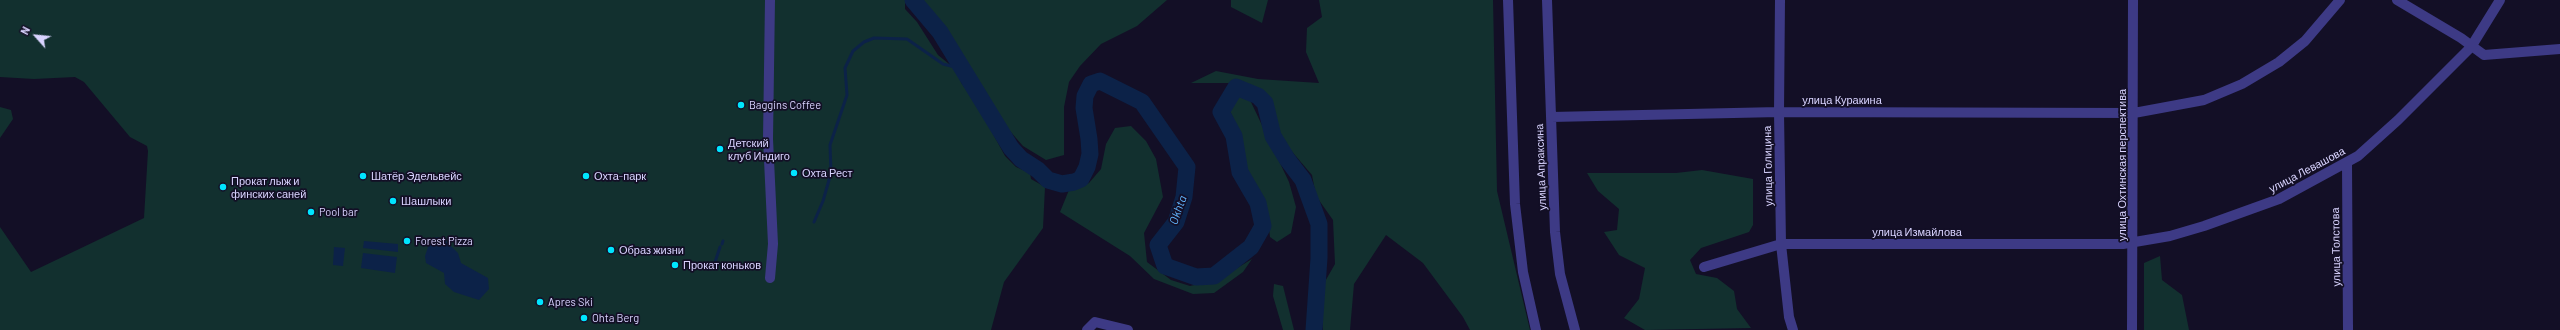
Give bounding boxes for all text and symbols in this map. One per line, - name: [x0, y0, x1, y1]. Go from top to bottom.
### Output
- north arrow: [16, 16, 56, 56]
- text: N: [17, 24, 32, 37]
- street label: улица Охтинская перспектива: [2115, 89, 2129, 241]
- street label: улица Куракина: [1802, 93, 1882, 107]
- place label: Baggins Coffee: [749, 98, 821, 112]
- marker: Baggins Coffee: [736, 100, 746, 110]
- street label: улица Апраксина: [1533, 123, 1549, 211]
- street label: улица Голицина: [1761, 126, 1775, 206]
- place label: Детский клуб Индиго: [728, 136, 790, 162]
- marker: Детский клуб Индиго: [715, 144, 725, 154]
- street label: улица Левашова: [2267, 144, 2347, 196]
- place label: Охта Рест: [802, 166, 853, 180]
- marker: Охта Рест: [789, 168, 799, 178]
- place label: Шатёр Эдельвейс: [371, 169, 462, 183]
- place label: Охта-парк: [594, 169, 646, 183]
- marker: Шатёр Эдельвейс: [358, 171, 368, 181]
- marker: Охта-парк: [581, 171, 591, 181]
- place label: Прокат лыж и финских саней: [231, 174, 306, 200]
- marker: Прокат лыж и финских саней: [218, 182, 228, 192]
- place label: Шашлыки: [401, 194, 451, 208]
- water label: Okhta: [1166, 194, 1190, 226]
- marker: Шашлыки: [388, 196, 398, 206]
- place label: Pool bar: [319, 205, 358, 219]
- marker: Pool bar: [306, 207, 316, 217]
- street label: улица Толстова: [2329, 207, 2343, 287]
- street label: улица Измайлова: [1872, 225, 1962, 239]
- place label: Forest Pizza: [415, 234, 473, 248]
- marker: Forest Pizza: [402, 236, 412, 246]
- place label: Образ жизни: [619, 243, 684, 257]
- marker: Образ жизни: [606, 245, 616, 255]
- place label: Прокат коньков: [683, 258, 761, 272]
- marker: Прокат коньков: [670, 260, 680, 270]
- place label: Apres Ski: [548, 295, 593, 309]
- marker: Apres Ski: [535, 297, 545, 307]
- place label: Ohta Berg: [592, 311, 639, 325]
- marker: Ohta Berg: [579, 313, 589, 323]

